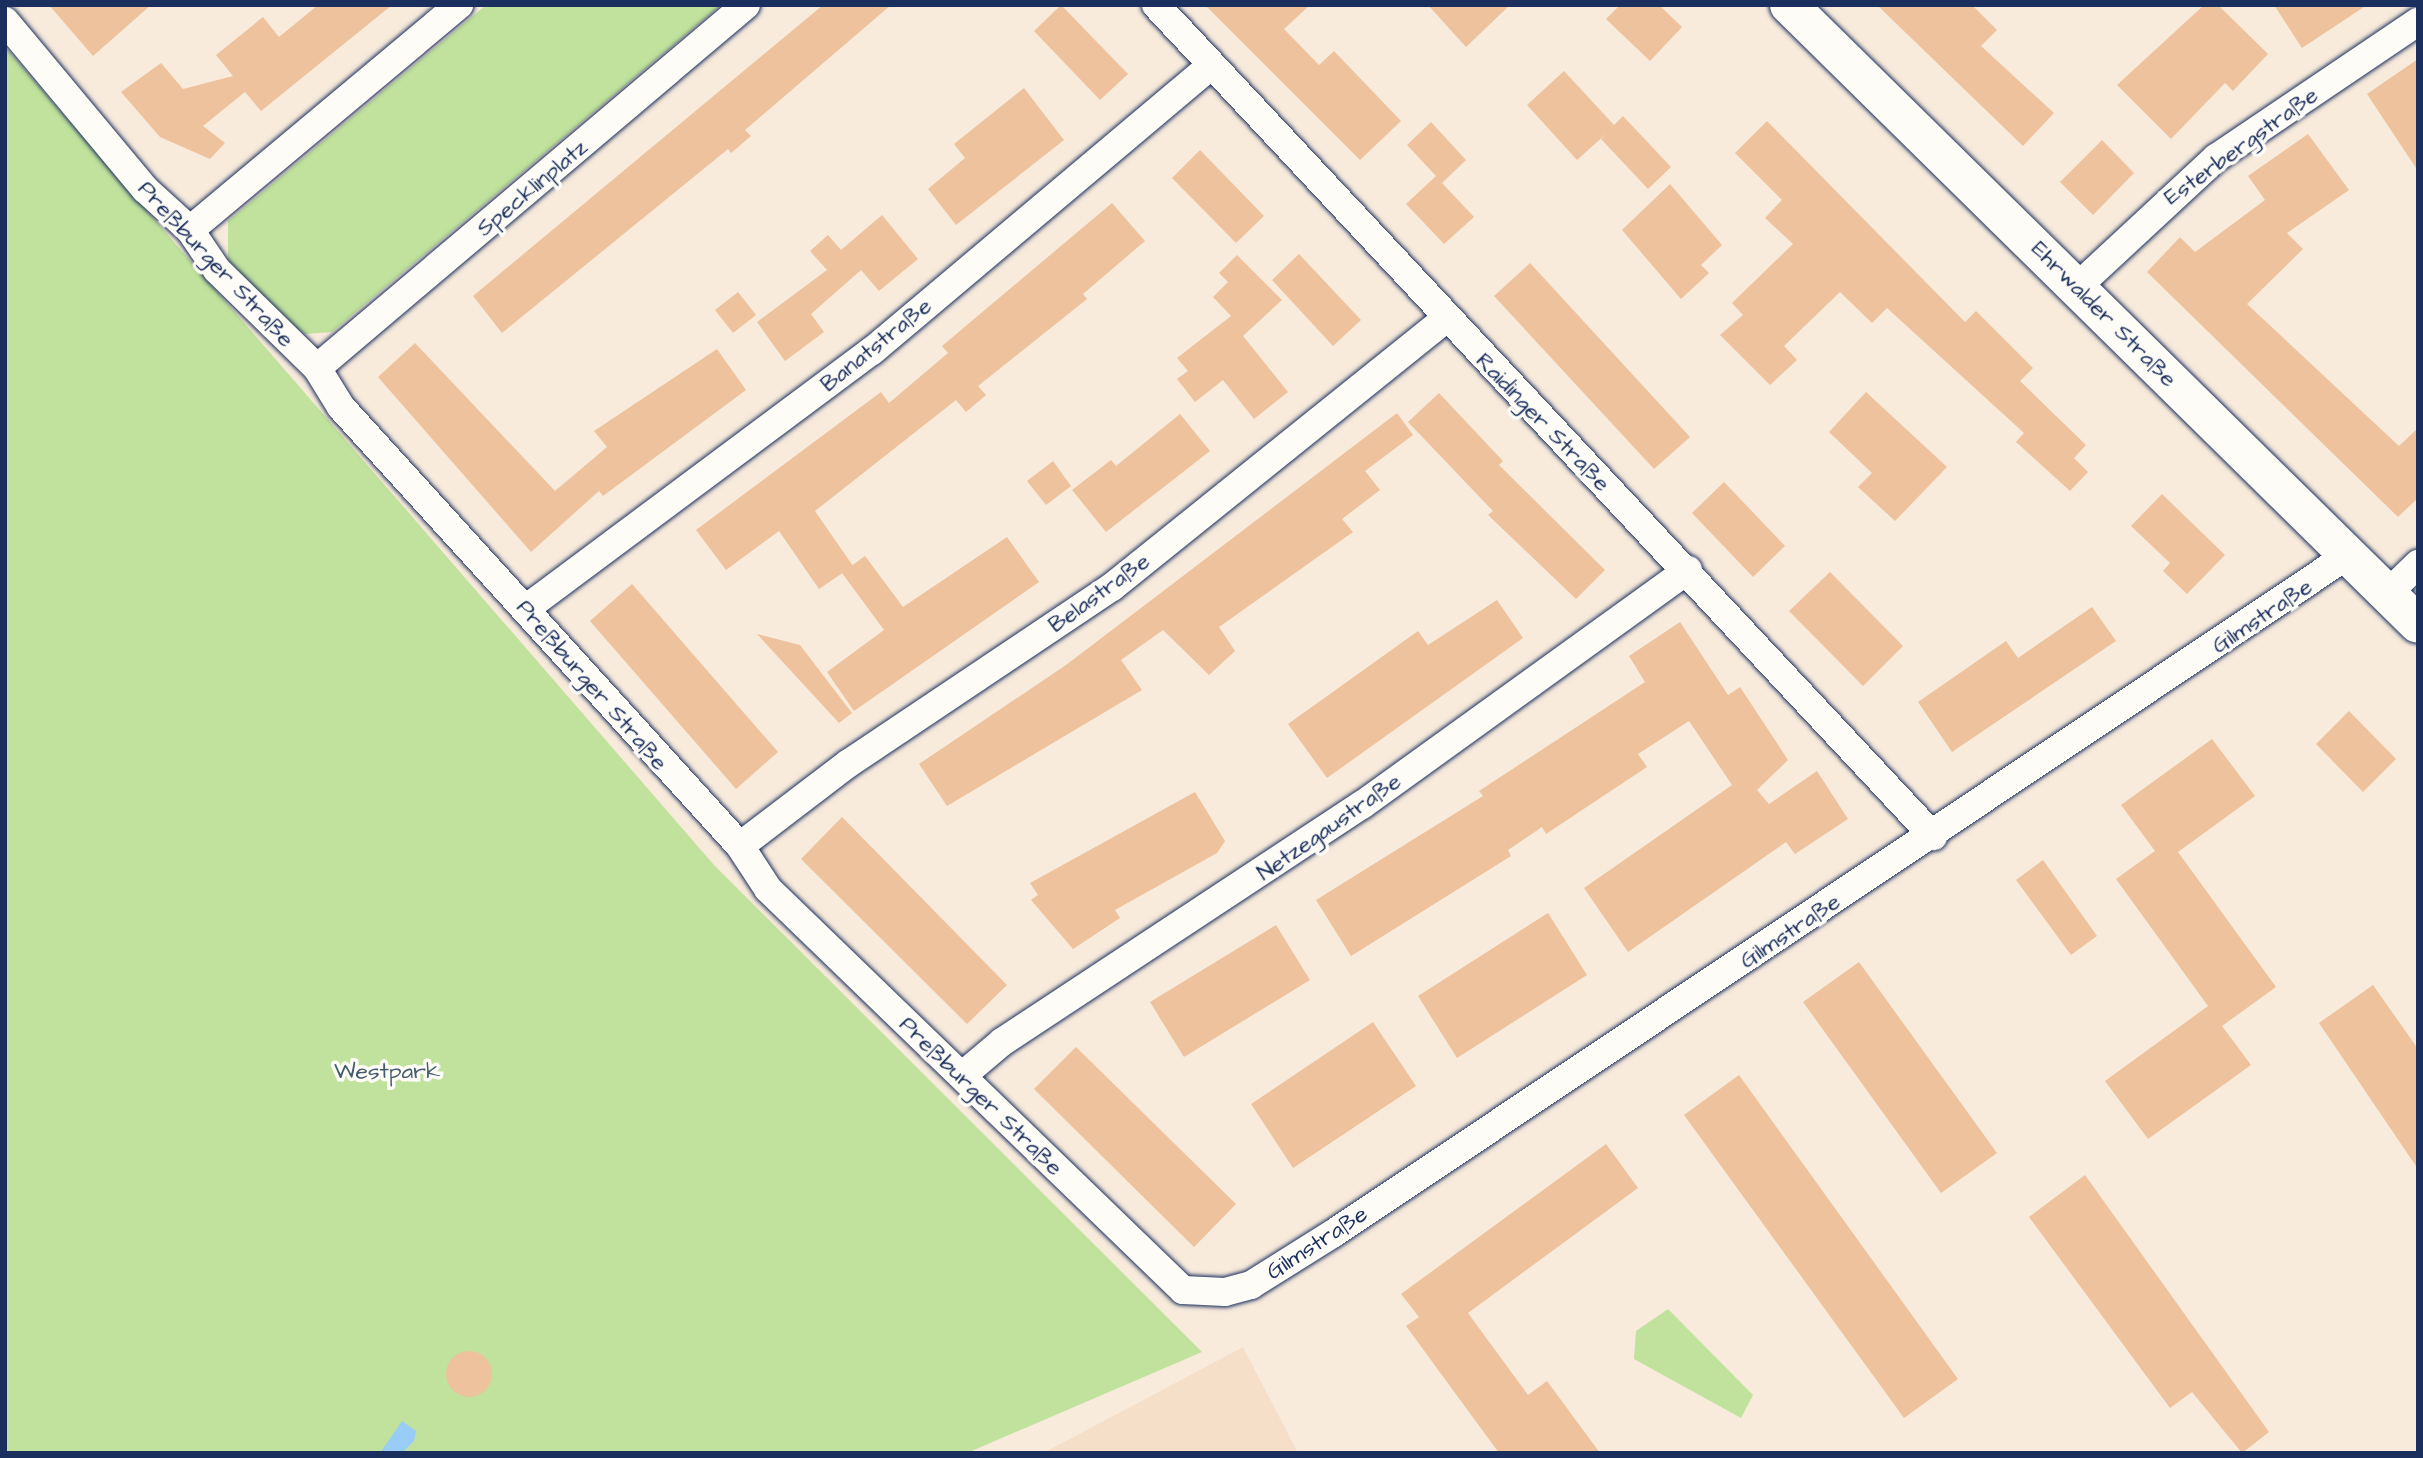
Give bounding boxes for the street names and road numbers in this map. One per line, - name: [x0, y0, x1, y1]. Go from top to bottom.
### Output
- street label: Esterbergstraße: [2159, 81, 2323, 211]
- street label: Specklinplatz: [471, 134, 593, 242]
- street label: Preßburger Straße: [132, 175, 300, 353]
- street label: Ehrwalder Straße: [2025, 235, 2183, 393]
- street label: Banatstraße: [815, 292, 937, 398]
- street label: Raidinger Straße: [1470, 347, 1616, 497]
- street label: Belastraße: [1043, 547, 1155, 639]
- street label: Gilmstraße: [2207, 572, 2317, 660]
- street label: Preßburger Straße: [510, 594, 674, 776]
- street label: Netzegaustraße: [1252, 767, 1406, 887]
- street label: Gilmstraße: [1735, 887, 1845, 975]
- street label: Preßburger Straße: [893, 1011, 1069, 1181]
- street label: Gilmstraße: [1261, 1200, 1373, 1286]

